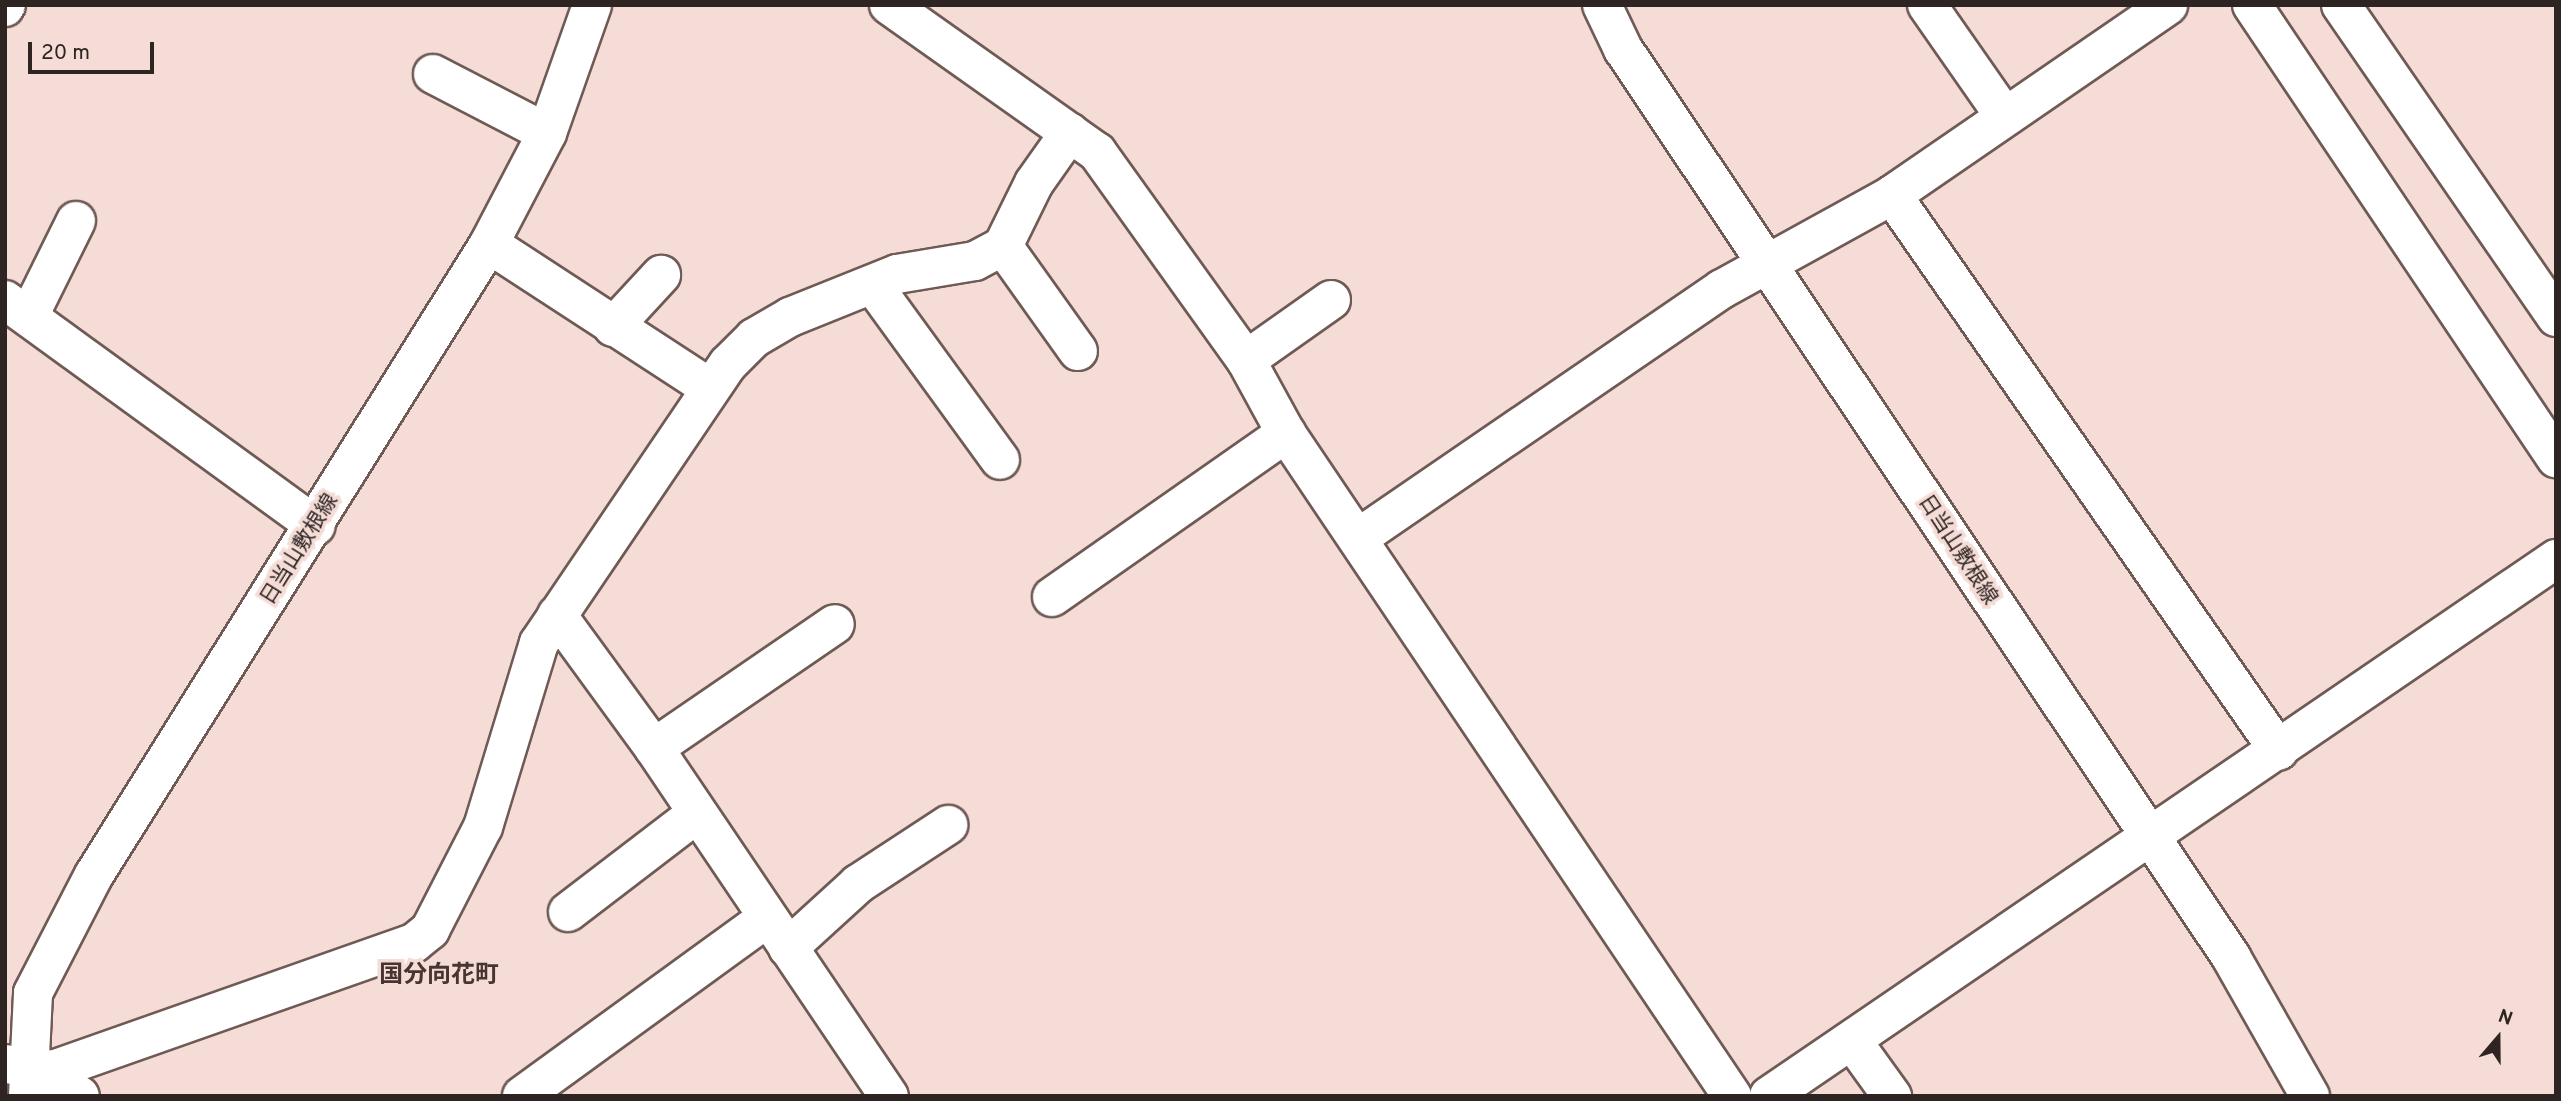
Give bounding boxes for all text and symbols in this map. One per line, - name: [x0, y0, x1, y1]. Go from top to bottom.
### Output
- scale bar: [32, 28, 158, 72]
- text: 20 m: [41, 40, 90, 67]
- street label: 日当山敷根線: [256, 490, 344, 610]
- street label: 日当山敷根線: [1912, 490, 2002, 610]
- district label: 国分向花町: [379, 963, 499, 991]
- north arrow: [2463, 1003, 2533, 1073]
- text: N: [2495, 1005, 2516, 1032]

